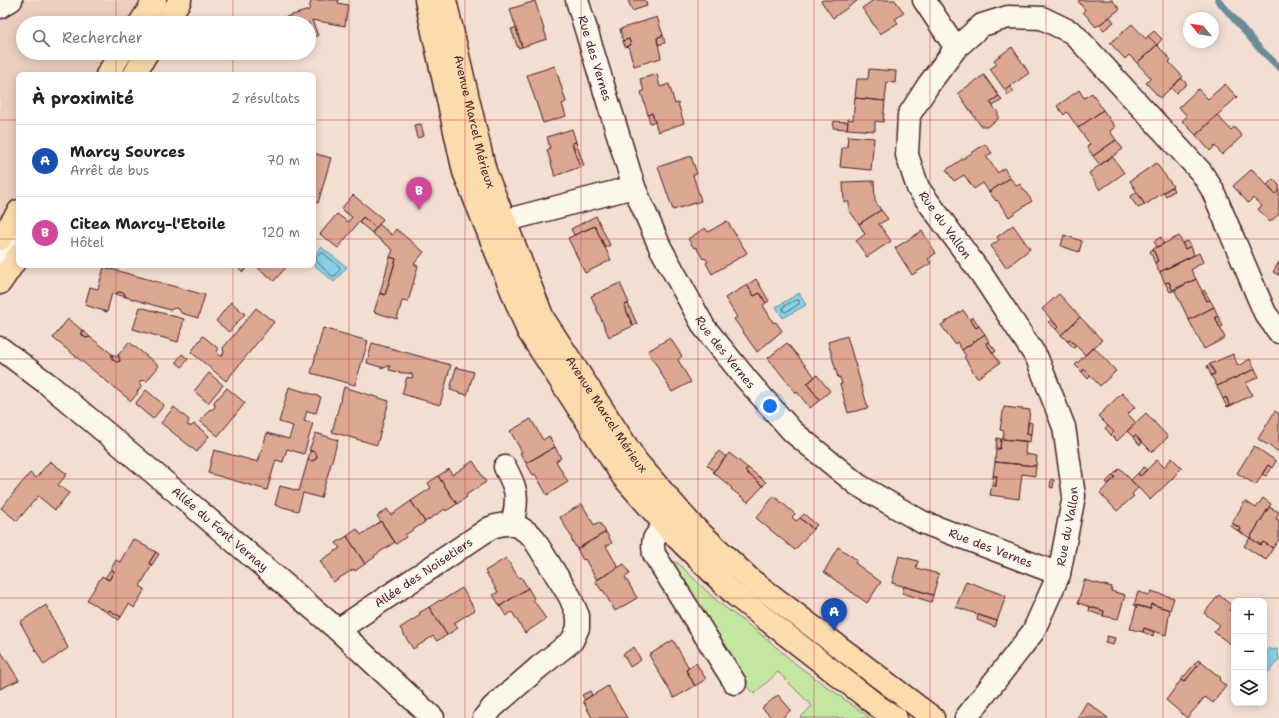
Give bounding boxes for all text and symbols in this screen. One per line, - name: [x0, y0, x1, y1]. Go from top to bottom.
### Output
- north arrow: [1183, 12, 1219, 48]
- street label: Rue des Vernes: [574, 14, 615, 103]
- search box: [16, 16, 316, 60]
- icon: search: [30, 27, 52, 49]
- text: Rechercher: [62, 28, 143, 48]
- street label: Avenue Marcel Mérieux: [450, 53, 499, 191]
- text: À proximité: [32, 87, 134, 109]
- text: 2 résultats: [231, 90, 300, 107]
- text: Marcy Sources: [70, 142, 185, 162]
- text: A: [40, 152, 50, 169]
- text: 70 m: [266, 152, 300, 169]
- text: Arrêt de bus: [70, 162, 149, 179]
- pin: B: [406, 177, 432, 210]
- street label: Rue du Vallon: [915, 188, 975, 262]
- text: Citea Marcy-l'Etoile: [70, 214, 226, 234]
- text: B: [41, 224, 49, 241]
- text: 120 m: [262, 224, 300, 241]
- text: Hôtel: [70, 234, 104, 251]
- street label: Rue des Vernes: [691, 313, 759, 392]
- street label: Avenue Marcel Mérieux: [562, 353, 651, 476]
- your location: [760, 396, 780, 416]
- street label: Allée du Font Vernay: [168, 483, 272, 575]
- street label: Rue du Vallon: [1053, 486, 1082, 567]
- street label: Rue des Vernes: [946, 525, 1035, 571]
- street label: Allée des Noisetiers: [371, 534, 476, 611]
- pin: A: [821, 598, 847, 631]
- map controls: [1231, 598, 1267, 706]
- button: +: [1231, 598, 1267, 634]
- button: −: [1231, 634, 1267, 670]
- button: layers: [1231, 670, 1267, 706]

